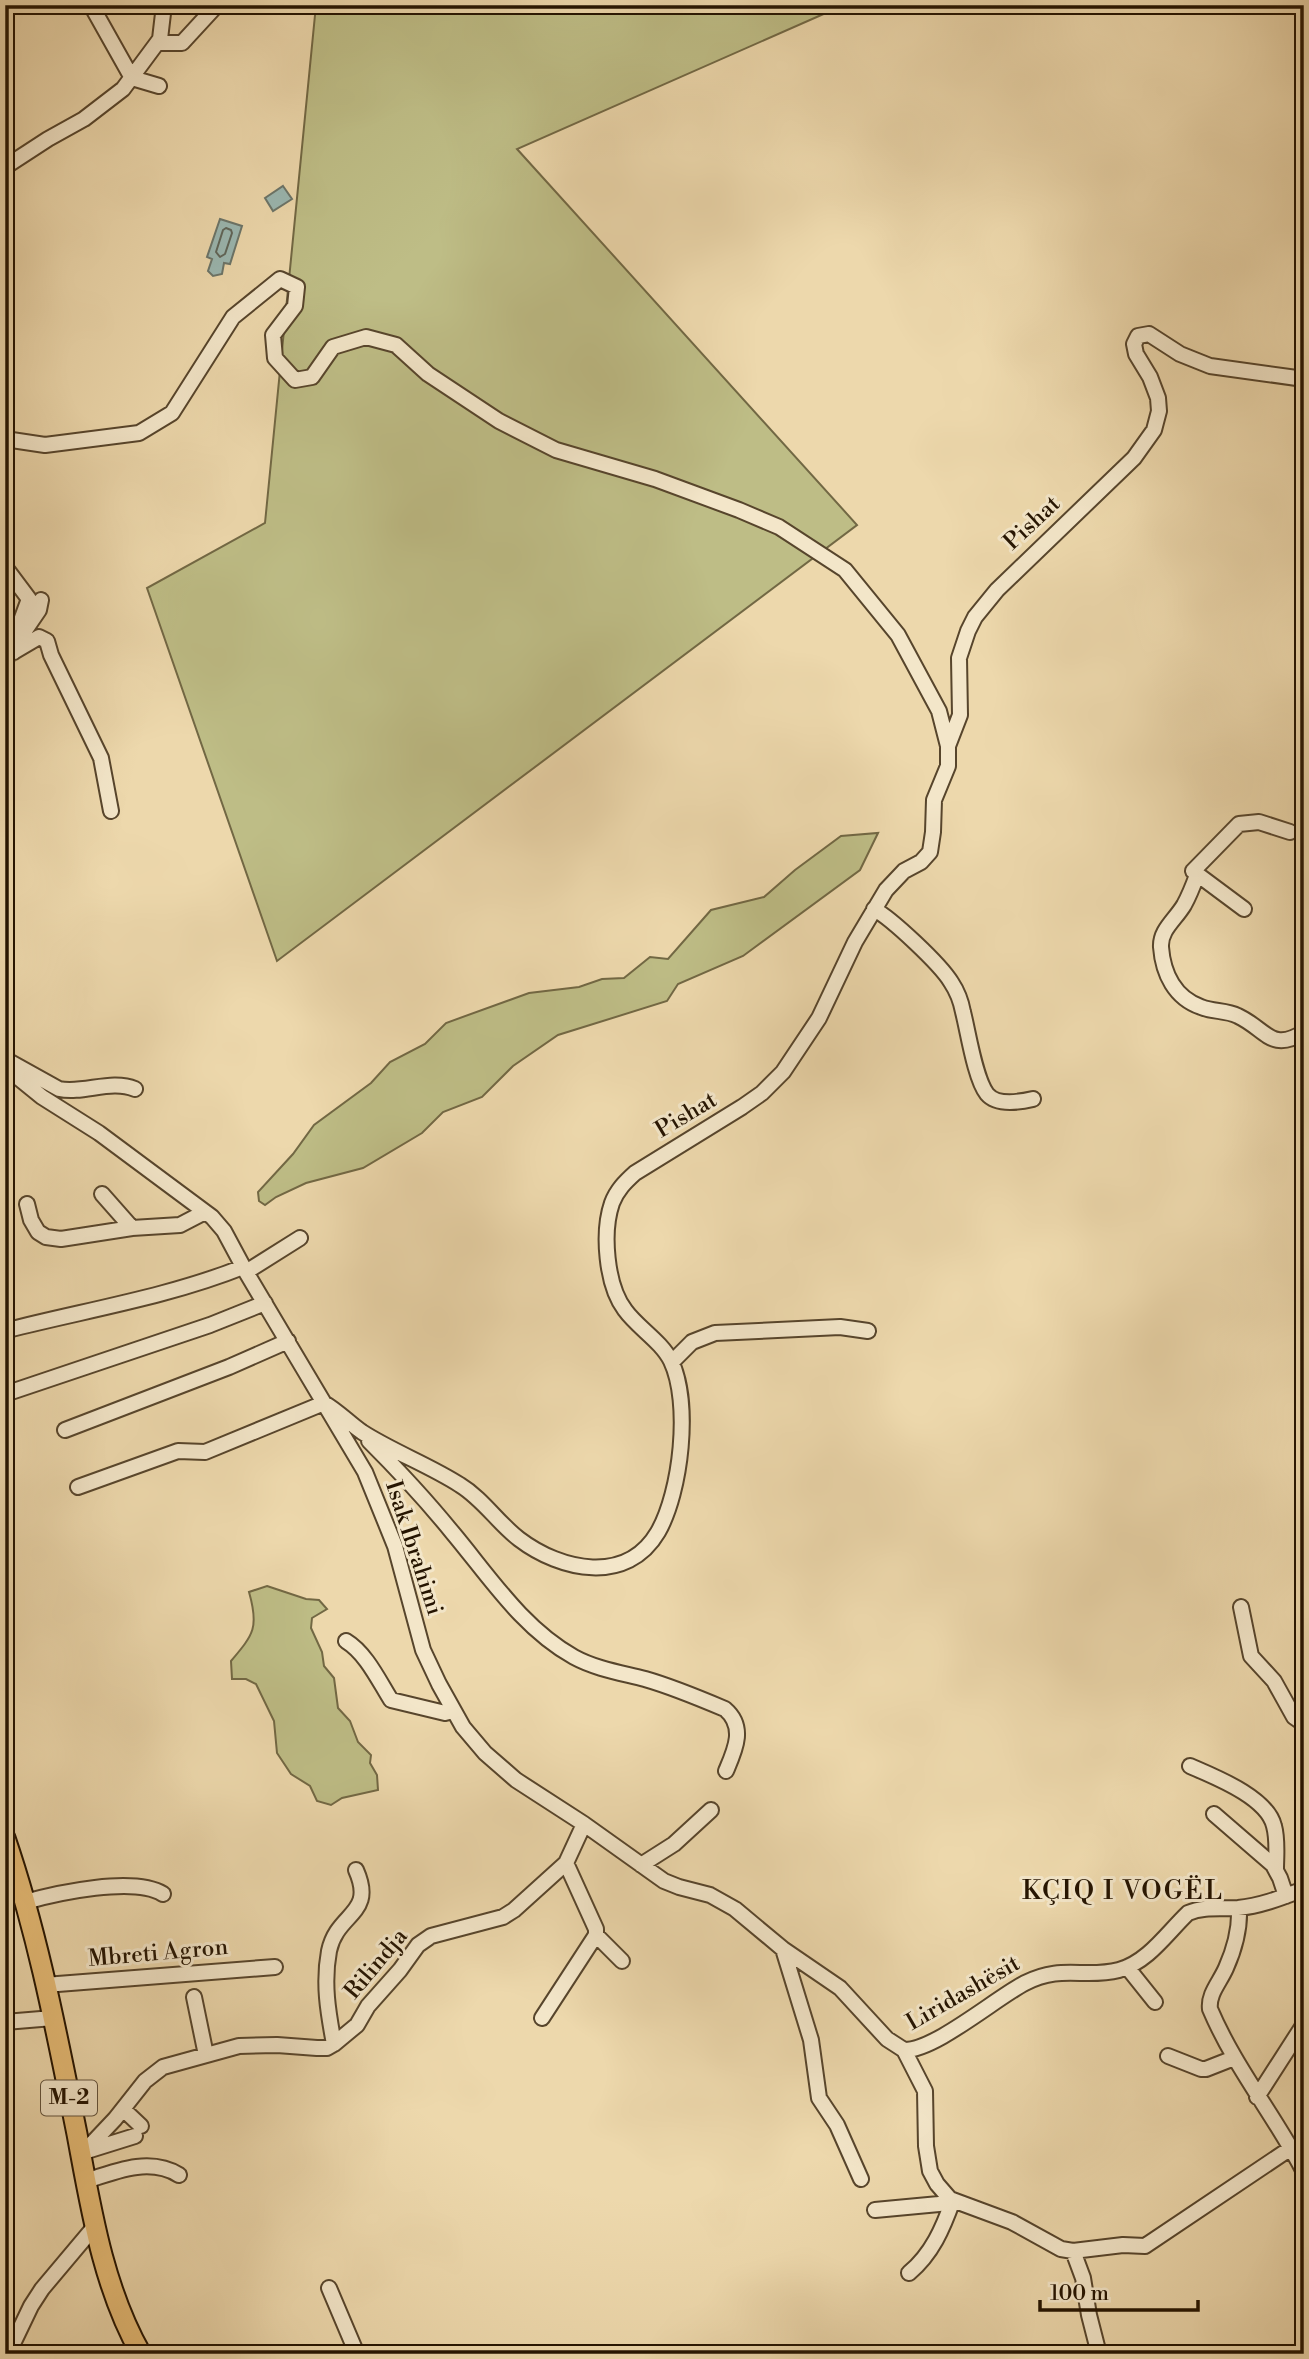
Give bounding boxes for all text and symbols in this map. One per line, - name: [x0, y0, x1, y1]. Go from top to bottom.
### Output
- street label: Pishat: [998, 490, 1066, 556]
- street label: Pishat: [650, 1086, 722, 1144]
- street label: Isak Ibrahimi: [379, 1477, 449, 1619]
- district label: KÇIQ I VOGËL: [1022, 1874, 1224, 1907]
- street label: Rilindja: [338, 1923, 414, 2005]
- street label: Mbreti Agron: [87, 1933, 229, 1973]
- street label: Liridashësit: [901, 1949, 1025, 2037]
- road number: M-2: [41, 2080, 97, 2116]
- scale bar: [1040, 2268, 1197, 2312]
- text: 100 m: [1050, 2281, 1109, 2307]

